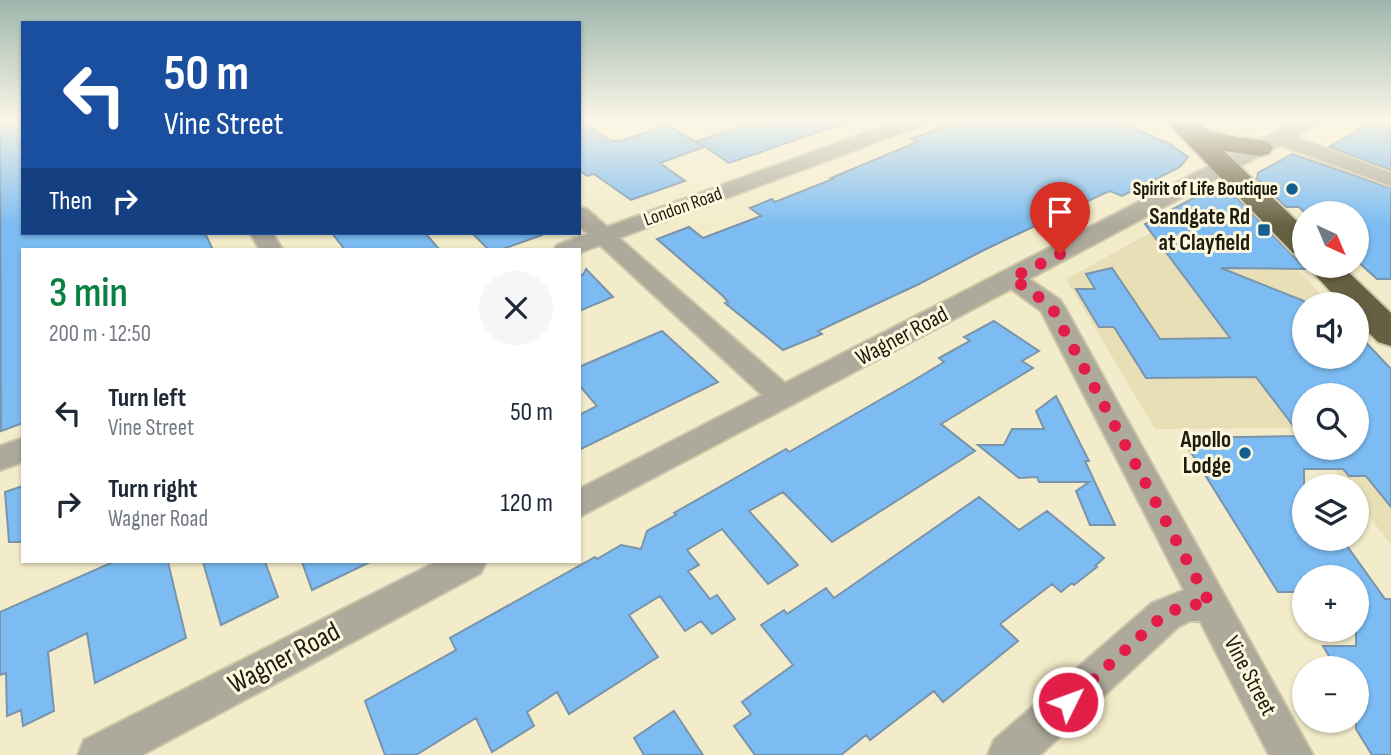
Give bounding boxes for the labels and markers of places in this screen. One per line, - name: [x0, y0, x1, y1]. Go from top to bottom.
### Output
- place label: Spirit of Life Boutique: [1133, 178, 1278, 201]
- marker: Spirit of Life Boutique: [1284, 181, 1300, 197]
- pin: [1030, 182, 1090, 254]
- place label: Sandgate Rd at Clayfield: [1149, 203, 1250, 257]
- marker: Sandgate Rd at Clayfield: [1256, 222, 1272, 238]
- place label: Apollo Lodge: [1179, 426, 1231, 480]
- marker: Apollo Lodge: [1237, 445, 1253, 461]

